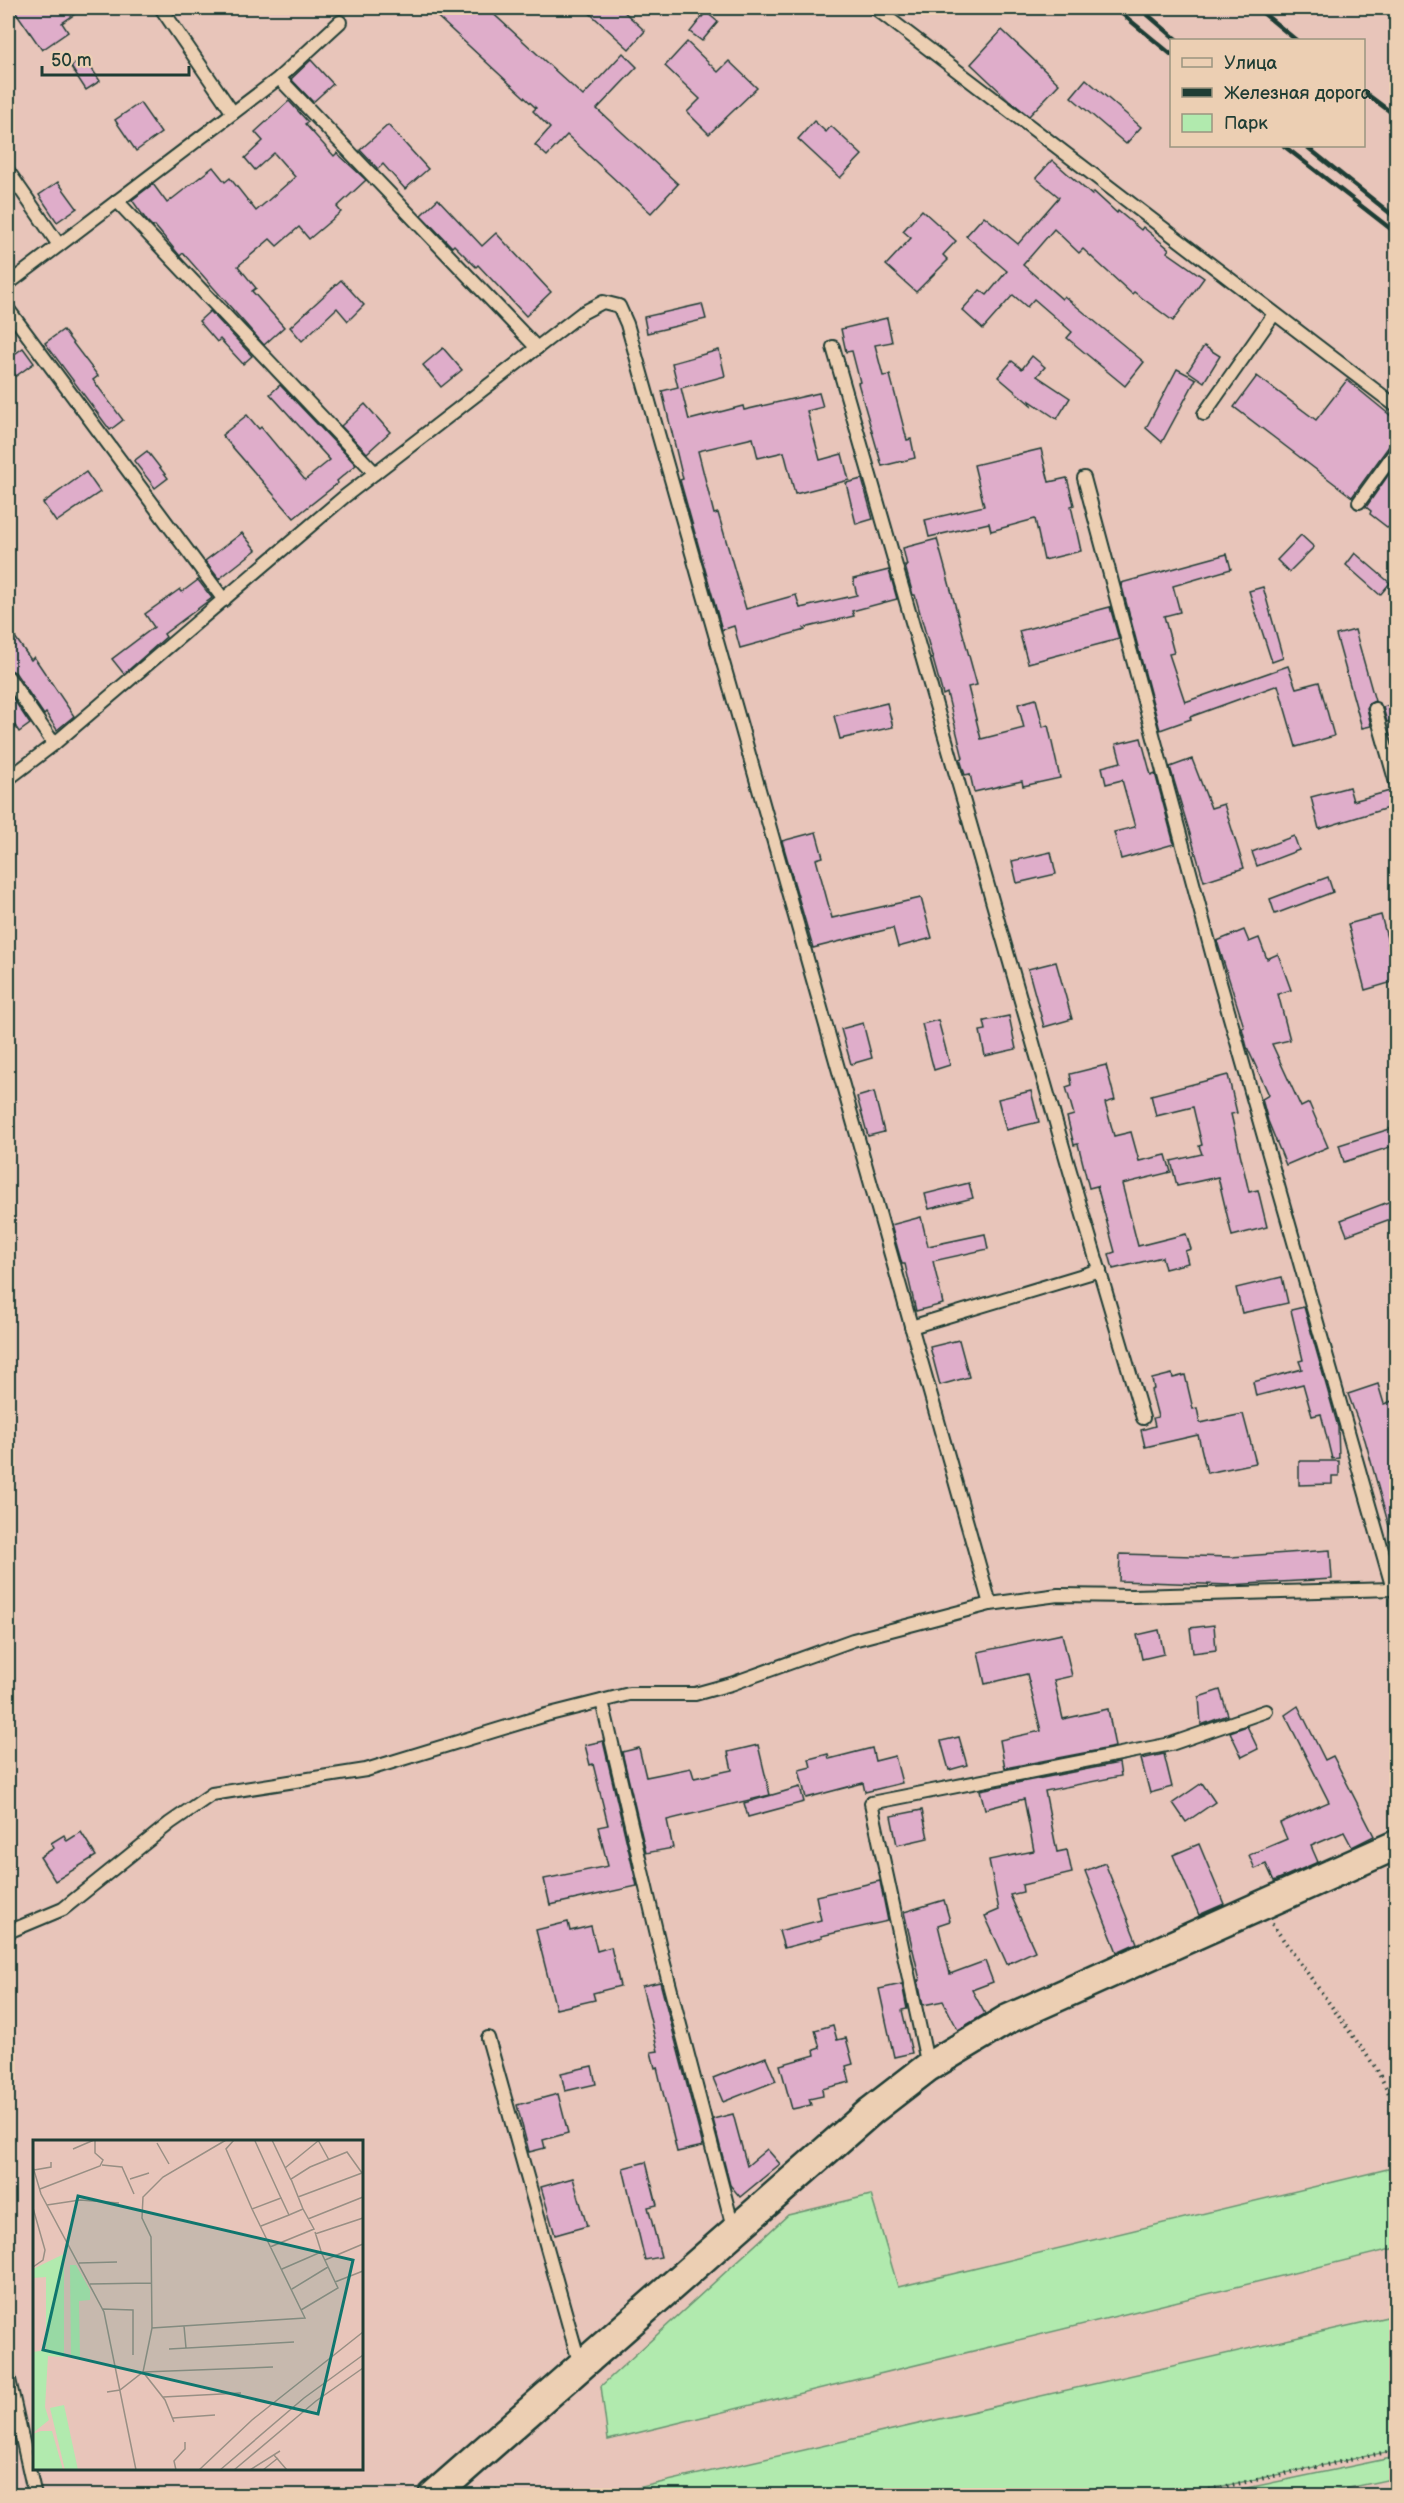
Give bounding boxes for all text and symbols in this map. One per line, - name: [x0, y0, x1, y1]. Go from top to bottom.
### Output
- scale bar: [42, 39, 189, 77]
- legend: [1170, 39, 1365, 147]
- text: 50 m: [51, 50, 92, 71]
- text: Улица: [1224, 53, 1278, 74]
- text: Железная дорога: [1224, 83, 1372, 104]
- text: Парк: [1224, 113, 1268, 134]
- inset map: [33, 2140, 363, 2470]

